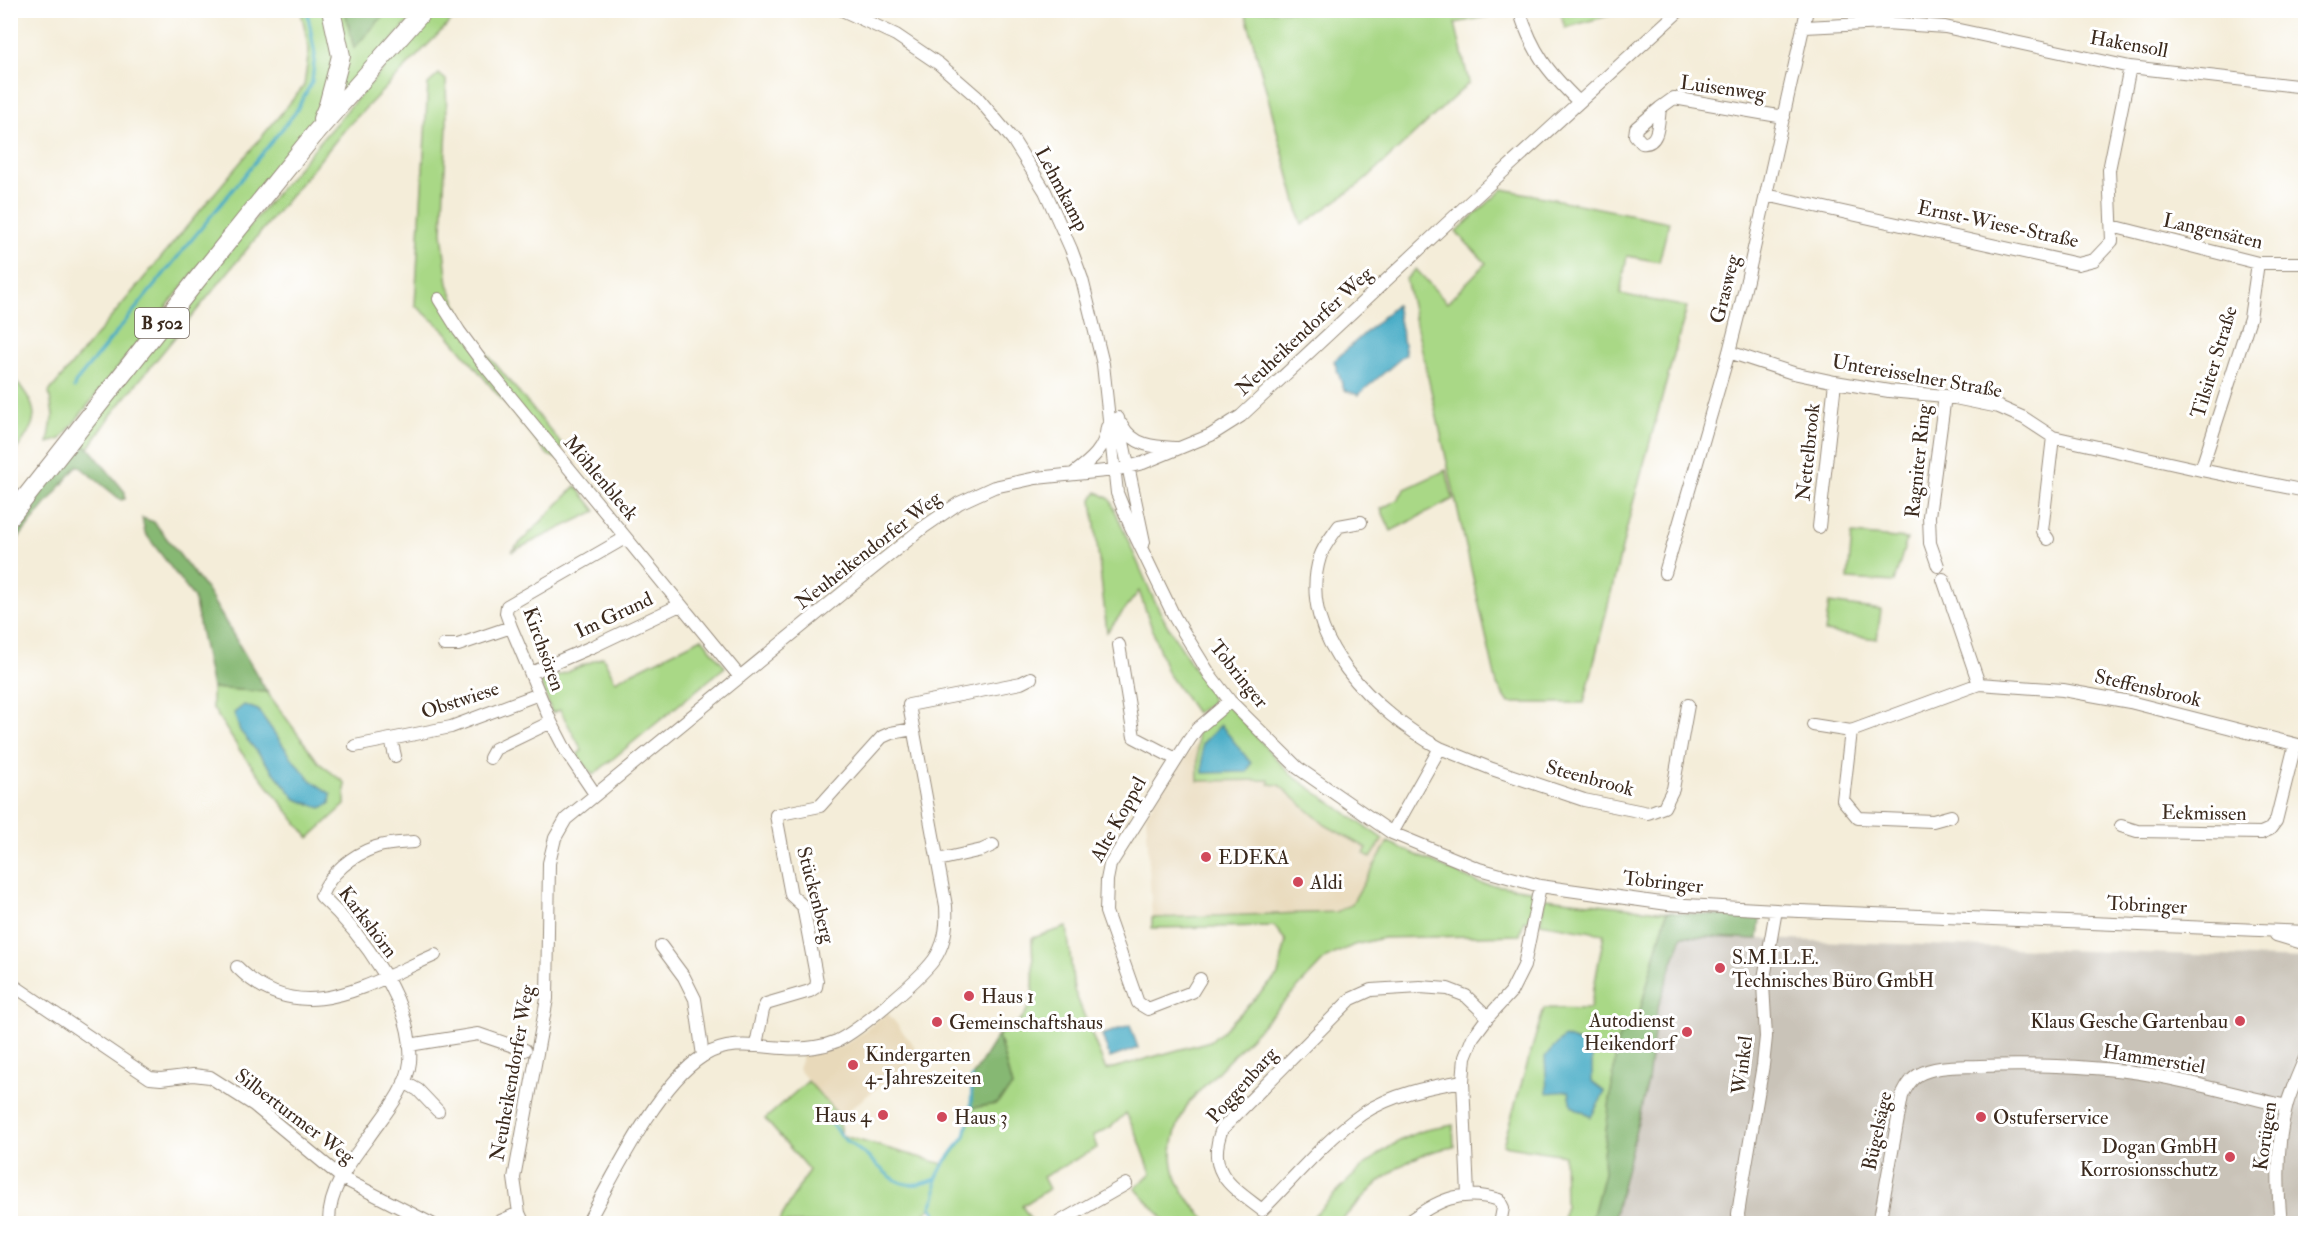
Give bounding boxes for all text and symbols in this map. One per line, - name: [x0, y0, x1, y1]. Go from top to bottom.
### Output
- street label: Hakensoll: [2088, 25, 2170, 63]
- street label: Luisenweg: [1679, 70, 1768, 107]
- street label: Lehmkamp: [1028, 142, 1095, 236]
- street label: Ernst-Wiese-Straße: [1915, 195, 2081, 253]
- street label: Langensäten: [2161, 207, 2265, 255]
- street label: Grasweg: [1704, 251, 1746, 326]
- street label: Neuheikendorfer Weg: [1230, 260, 1379, 401]
- street label: Tilsiter Straße: [2185, 303, 2243, 421]
- road number: B 502: [135, 308, 189, 338]
- street label: Untereisselner Straße: [1830, 349, 2004, 403]
- street label: Nettelbrook: [1790, 402, 1826, 502]
- street label: Ragniter Ring: [1900, 402, 1937, 519]
- street label: Möhlenbleek: [558, 430, 644, 526]
- street label: Neuheikendorfer Weg: [790, 485, 947, 615]
- street label: Im Grund: [571, 586, 657, 644]
- street label: Kirchsören: [517, 603, 571, 695]
- street label: Tobringer: [1204, 635, 1274, 714]
- street label: Steffensbrook: [2092, 664, 2204, 713]
- street label: Obstwiese: [418, 676, 502, 724]
- street label: Steenbrook: [1543, 754, 1637, 802]
- street label: Alte Koppel: [1084, 772, 1153, 867]
- street label: Eekmissen: [2161, 800, 2247, 826]
- street label: Stückenberg: [791, 844, 841, 947]
- place label: EDEKA: [1218, 845, 1290, 870]
- marker: EDEKA: [1199, 850, 1213, 864]
- street label: Tobringer: [1622, 865, 1705, 899]
- place label: Aldi: [1309, 870, 1343, 895]
- marker: Aldi: [1291, 875, 1305, 889]
- street label: Karkshörn: [333, 881, 403, 963]
- street label: Tobringer: [2106, 890, 2188, 920]
- place label: S.M.I.L.E. Technisches Büro GmbH: [1732, 945, 1934, 993]
- marker: S.M.I.L.E. Technisches Büro GmbH: [1713, 961, 1727, 975]
- street label: Neuheikendorfer Weg: [484, 982, 540, 1163]
- place label: Haus 1: [981, 984, 1034, 1009]
- marker: Haus 1: [962, 989, 976, 1003]
- place label: Autodienst Heikendorf: [1584, 1008, 1679, 1056]
- place label: Klaus Gesche Gartenbau: [2030, 1009, 2228, 1034]
- place label: Gemeinschaftshaus: [949, 1010, 1103, 1035]
- marker: Klaus Gesche Gartenbau: [2233, 1014, 2247, 1028]
- marker: Gemeinschaftshaus: [930, 1015, 944, 1029]
- marker: Autodienst Heikendorf: [1680, 1025, 1694, 1039]
- street label: Winkel: [1726, 1034, 1758, 1097]
- street label: Hammerstiel: [2101, 1039, 2207, 1079]
- street label: Poggenbarg: [1201, 1041, 1284, 1128]
- place label: Kindergarten 4-Jahreszeiten: [865, 1042, 982, 1090]
- marker: Kindergarten 4-Jahreszeiten: [846, 1058, 860, 1072]
- street label: Silberturmer Weg: [230, 1063, 361, 1170]
- street label: Bügelsäge: [1856, 1089, 1898, 1173]
- street label: Korügen: [2248, 1100, 2282, 1172]
- place label: Haus 4: [814, 1103, 872, 1128]
- place label: Haus 3: [954, 1105, 1008, 1130]
- place label: Ostuferservice: [1993, 1105, 2108, 1130]
- marker: Haus 4: [876, 1108, 890, 1122]
- marker: Haus 3: [935, 1110, 949, 1124]
- marker: Ostuferservice: [1974, 1110, 1988, 1124]
- place label: Dogan GmbH Korrosionsschutz: [2080, 1134, 2218, 1182]
- marker: Dogan GmbH Korrosionsschutz: [2223, 1150, 2237, 1164]

